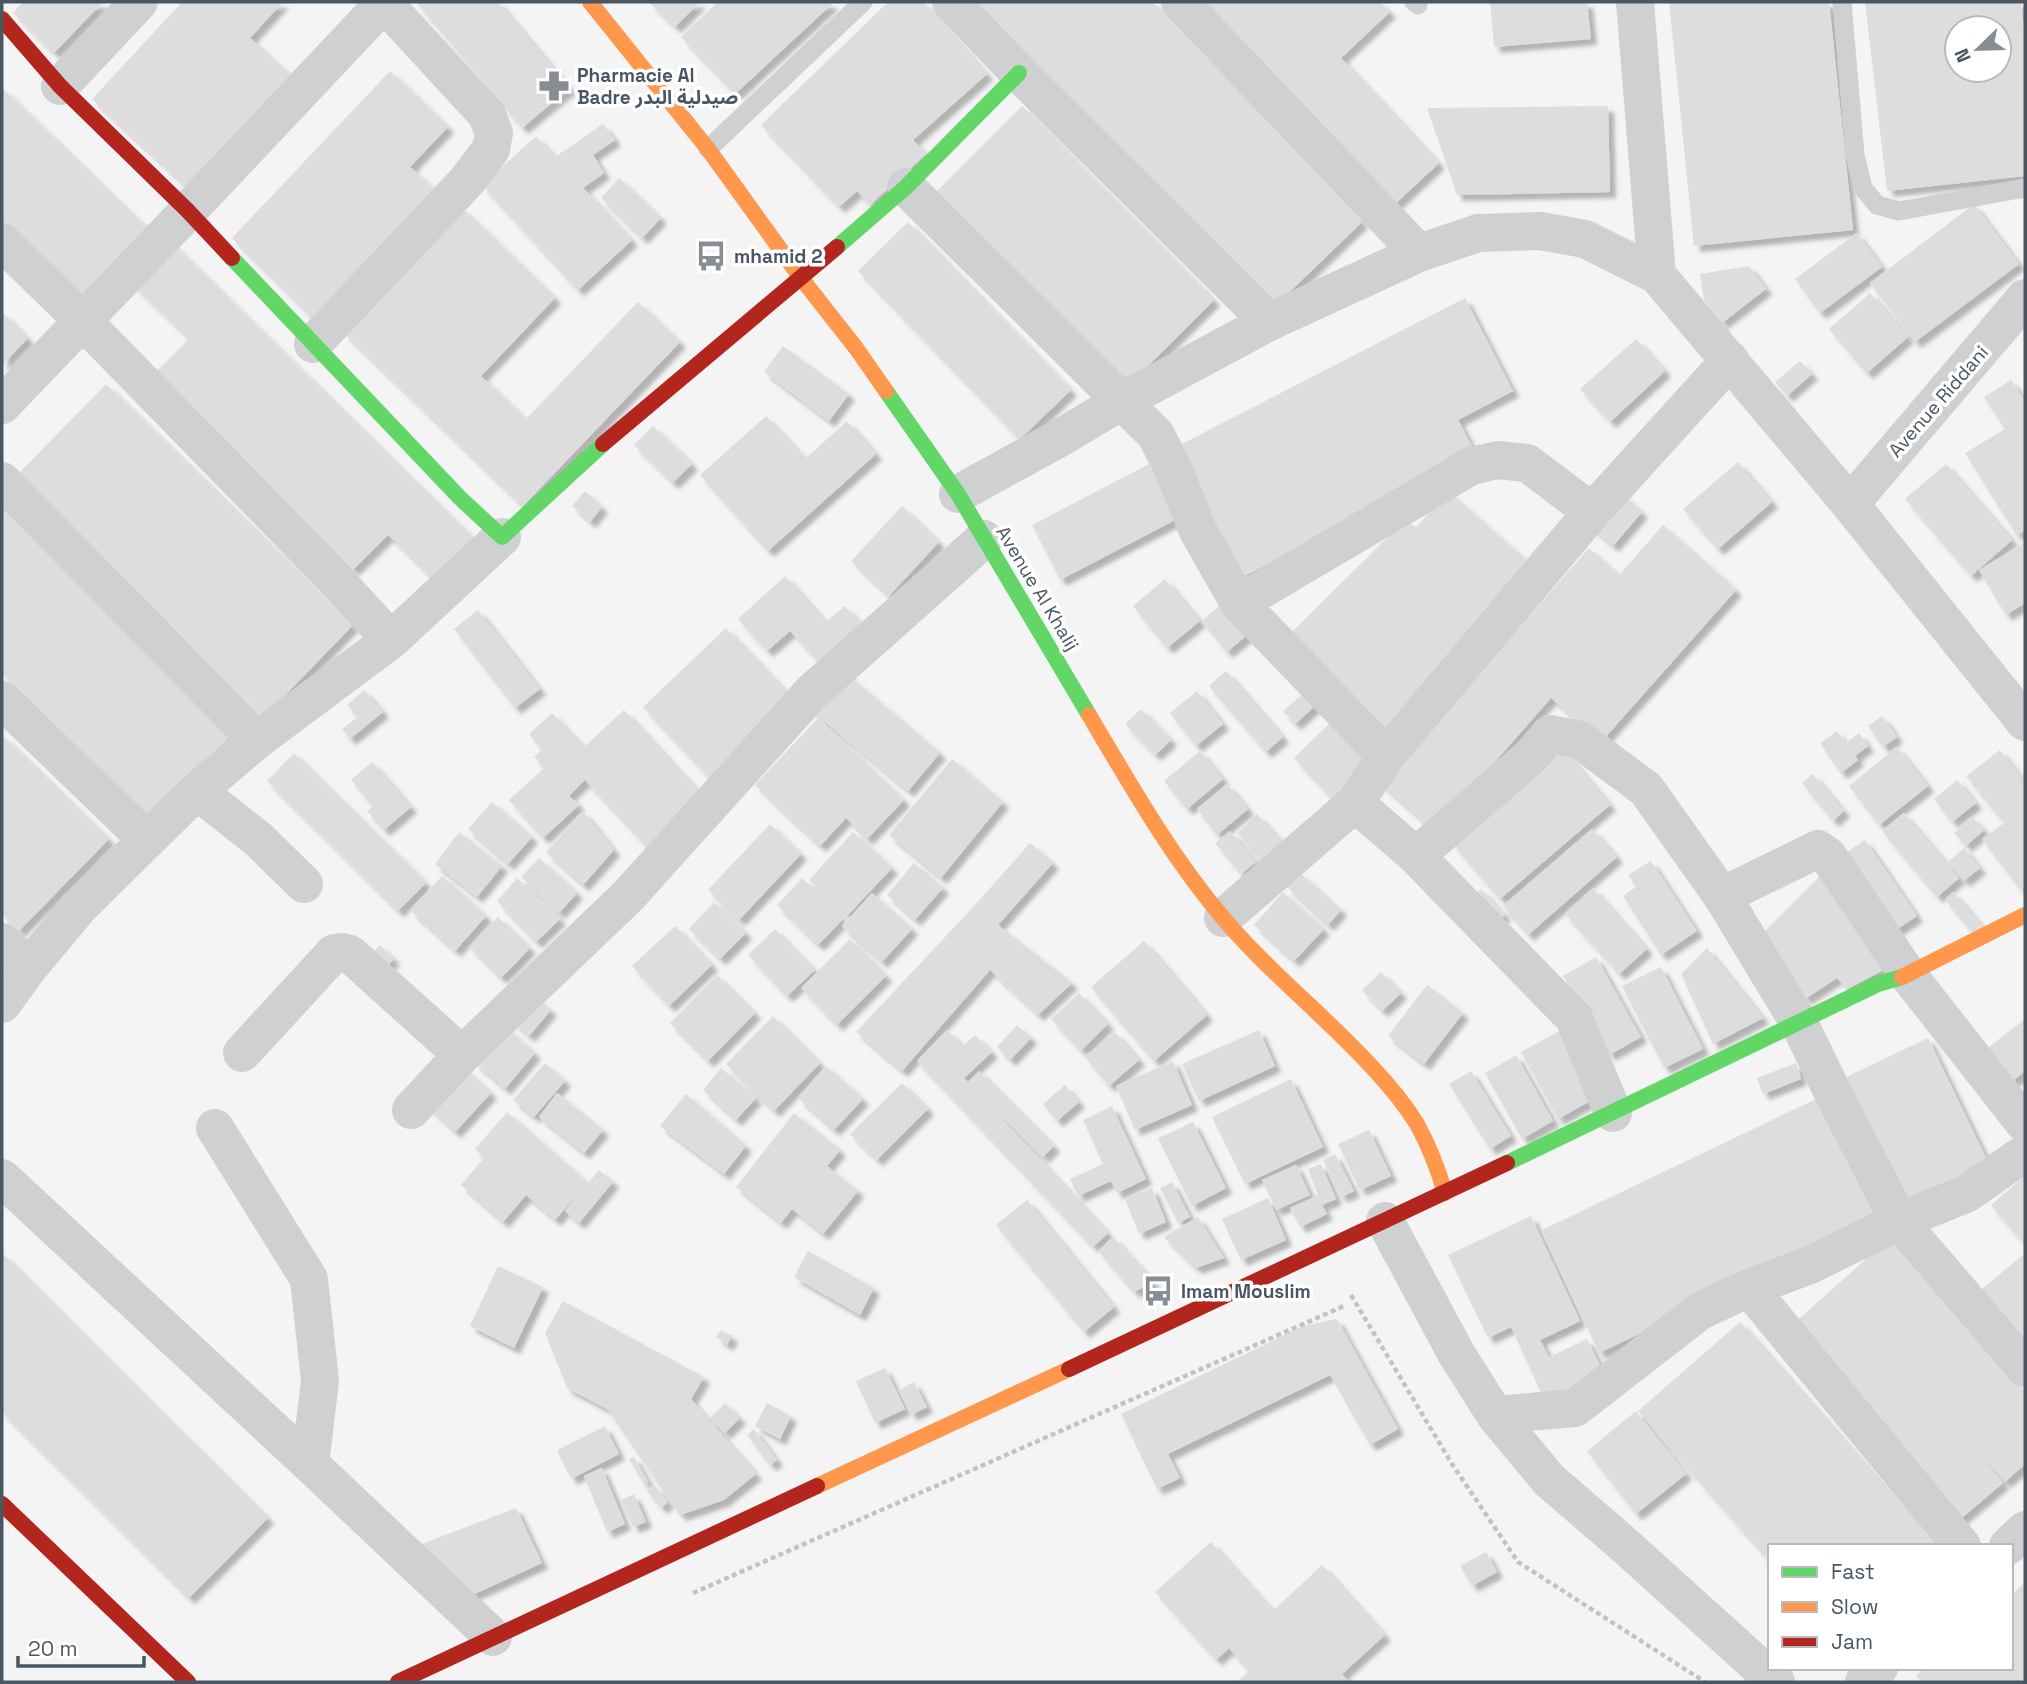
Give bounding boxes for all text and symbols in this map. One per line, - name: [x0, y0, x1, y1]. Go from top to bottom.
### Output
- north arrow: [1943, 14, 2013, 84]
- text: N: [1949, 45, 1977, 66]
- place label: Pharmacie Al Badre صيدلية البدر: [577, 63, 738, 110]
- pharmacy icon: Pharmacie Al Badre صيدلية البدر: [537, 69, 571, 103]
- bus stop icon: mhamid 2: [694, 239, 728, 273]
- place label: mhamid 2: [734, 244, 822, 269]
- street label: Avenue Riddani: [1883, 340, 1994, 462]
- street label: Avenue Al Khalij: [990, 521, 1085, 655]
- bus stop icon: Imam Mouslim: [1141, 1274, 1175, 1308]
- place label: Imam Mouslim: [1181, 1279, 1311, 1304]
- legend: [1768, 1544, 2013, 1670]
- text: Fast: [1831, 1558, 1875, 1585]
- text: Slow: [1831, 1593, 1879, 1620]
- scale bar: [18, 1624, 144, 1668]
- text: Jam: [1831, 1628, 1873, 1655]
- text: 20 m: [28, 1635, 78, 1662]

